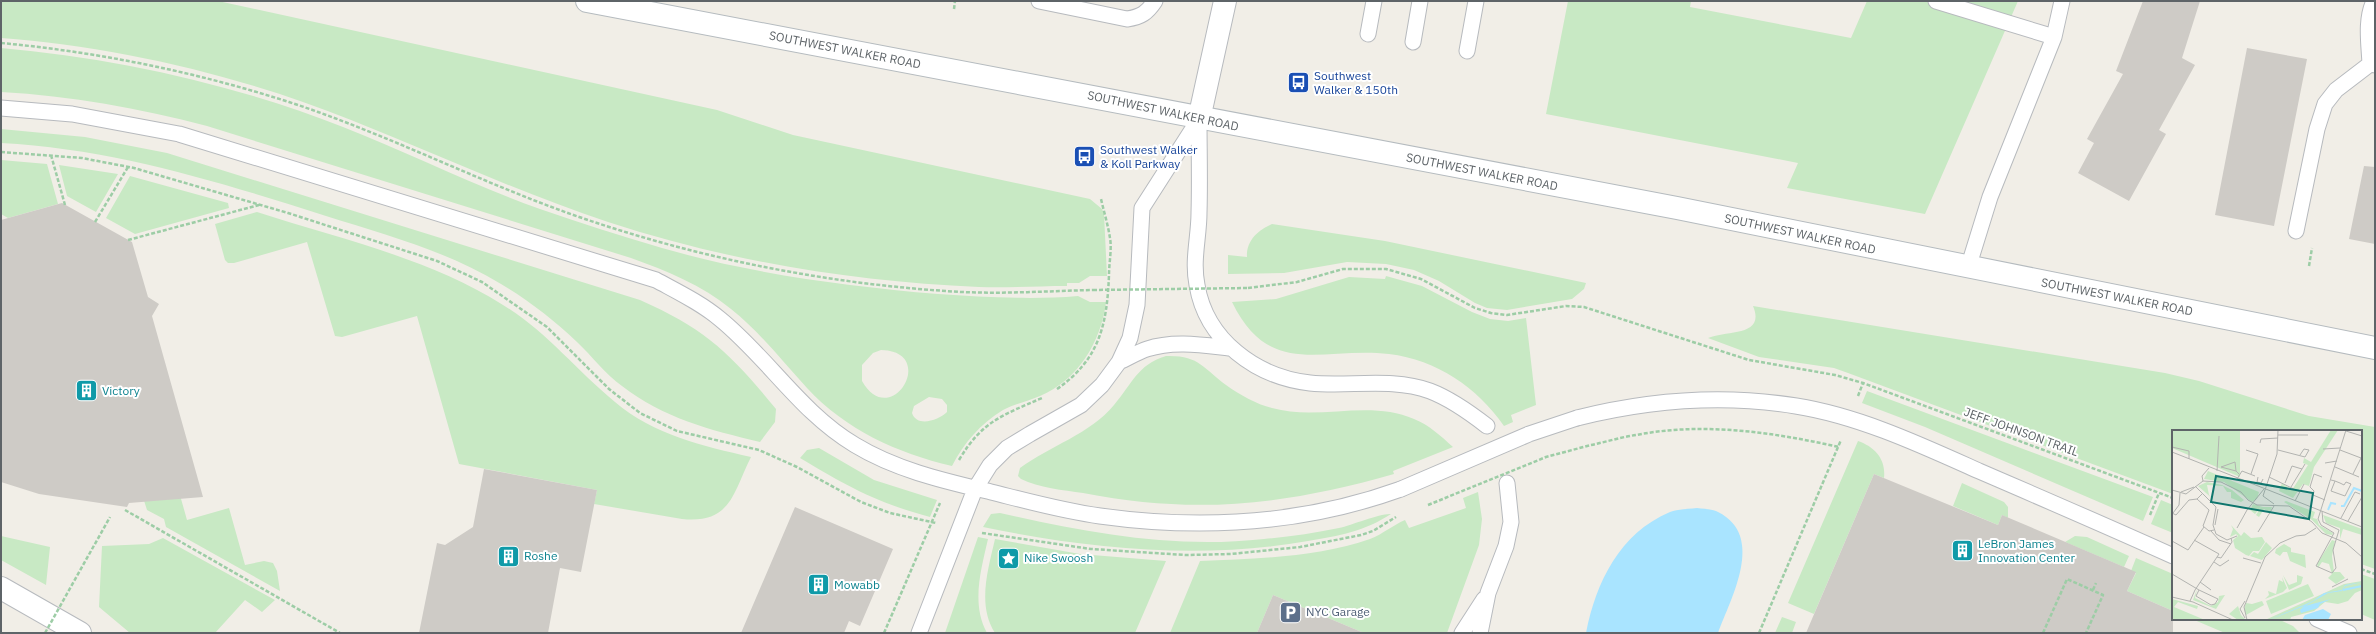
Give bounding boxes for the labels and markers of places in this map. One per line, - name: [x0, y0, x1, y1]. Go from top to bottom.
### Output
- place label: Southwest Walker & 150th: [1314, 68, 1398, 97]
- bus stop icon: Southwest Walker & 150th: [1286, 70, 1312, 96]
- place label: Southwest Walker & Koll Parkway: [1100, 142, 1198, 171]
- bus stop icon: Southwest Walker & Koll Parkway: [1072, 144, 1098, 170]
- building icon: Victory: [74, 378, 100, 404]
- place label: Victory: [102, 383, 140, 398]
- place label: LeBron James Innovation Center: [1978, 536, 2075, 565]
- building icon: LeBron James Innovation Center: [1950, 538, 1976, 564]
- building icon: Roshe: [496, 543, 522, 569]
- place icon: Nike Swoosh: [995, 545, 1021, 571]
- place label: Roshe: [524, 548, 558, 563]
- place label: Nike Swoosh: [1024, 550, 1093, 565]
- building icon: Mowabb: [806, 572, 832, 598]
- place label: Mowabb: [834, 577, 880, 592]
- parking icon: NYC Garage: [1277, 599, 1303, 625]
- place label: NYC Garage: [1306, 604, 1370, 619]

